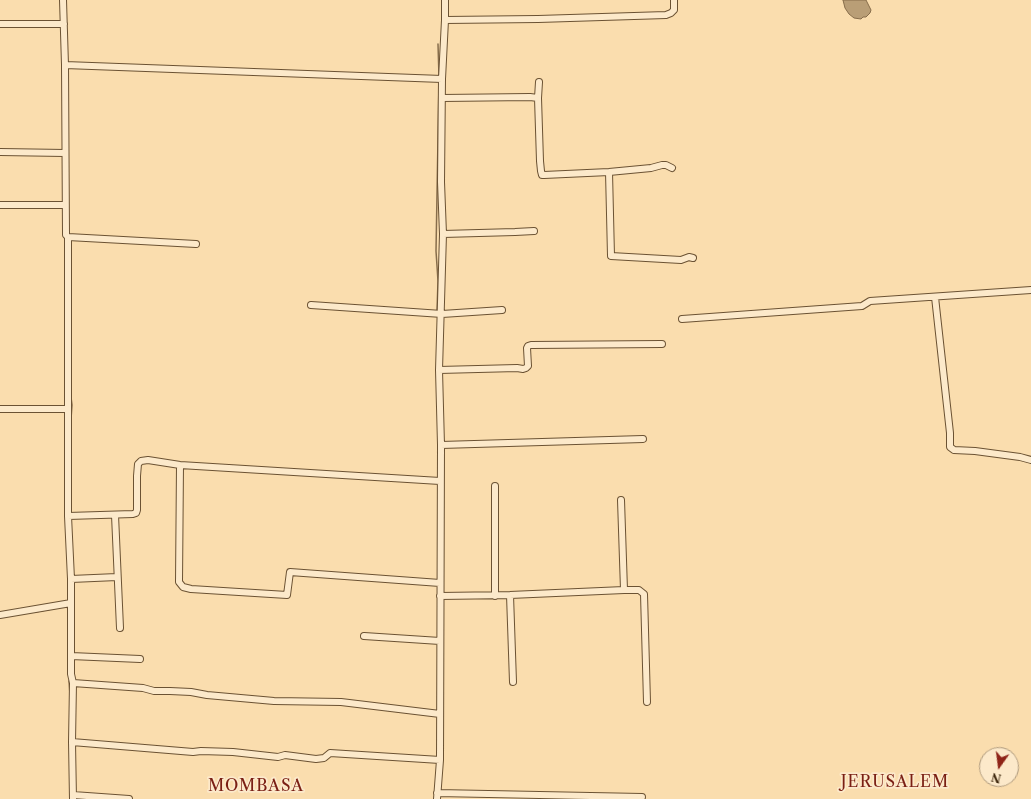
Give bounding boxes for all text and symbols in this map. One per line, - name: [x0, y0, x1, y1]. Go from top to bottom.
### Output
- north arrow: [979, 747, 1019, 787]
- text: N: [990, 770, 1003, 786]
- district label: JERUSALEM: [841, 772, 949, 792]
- district label: MOMBASA: [208, 776, 304, 796]

